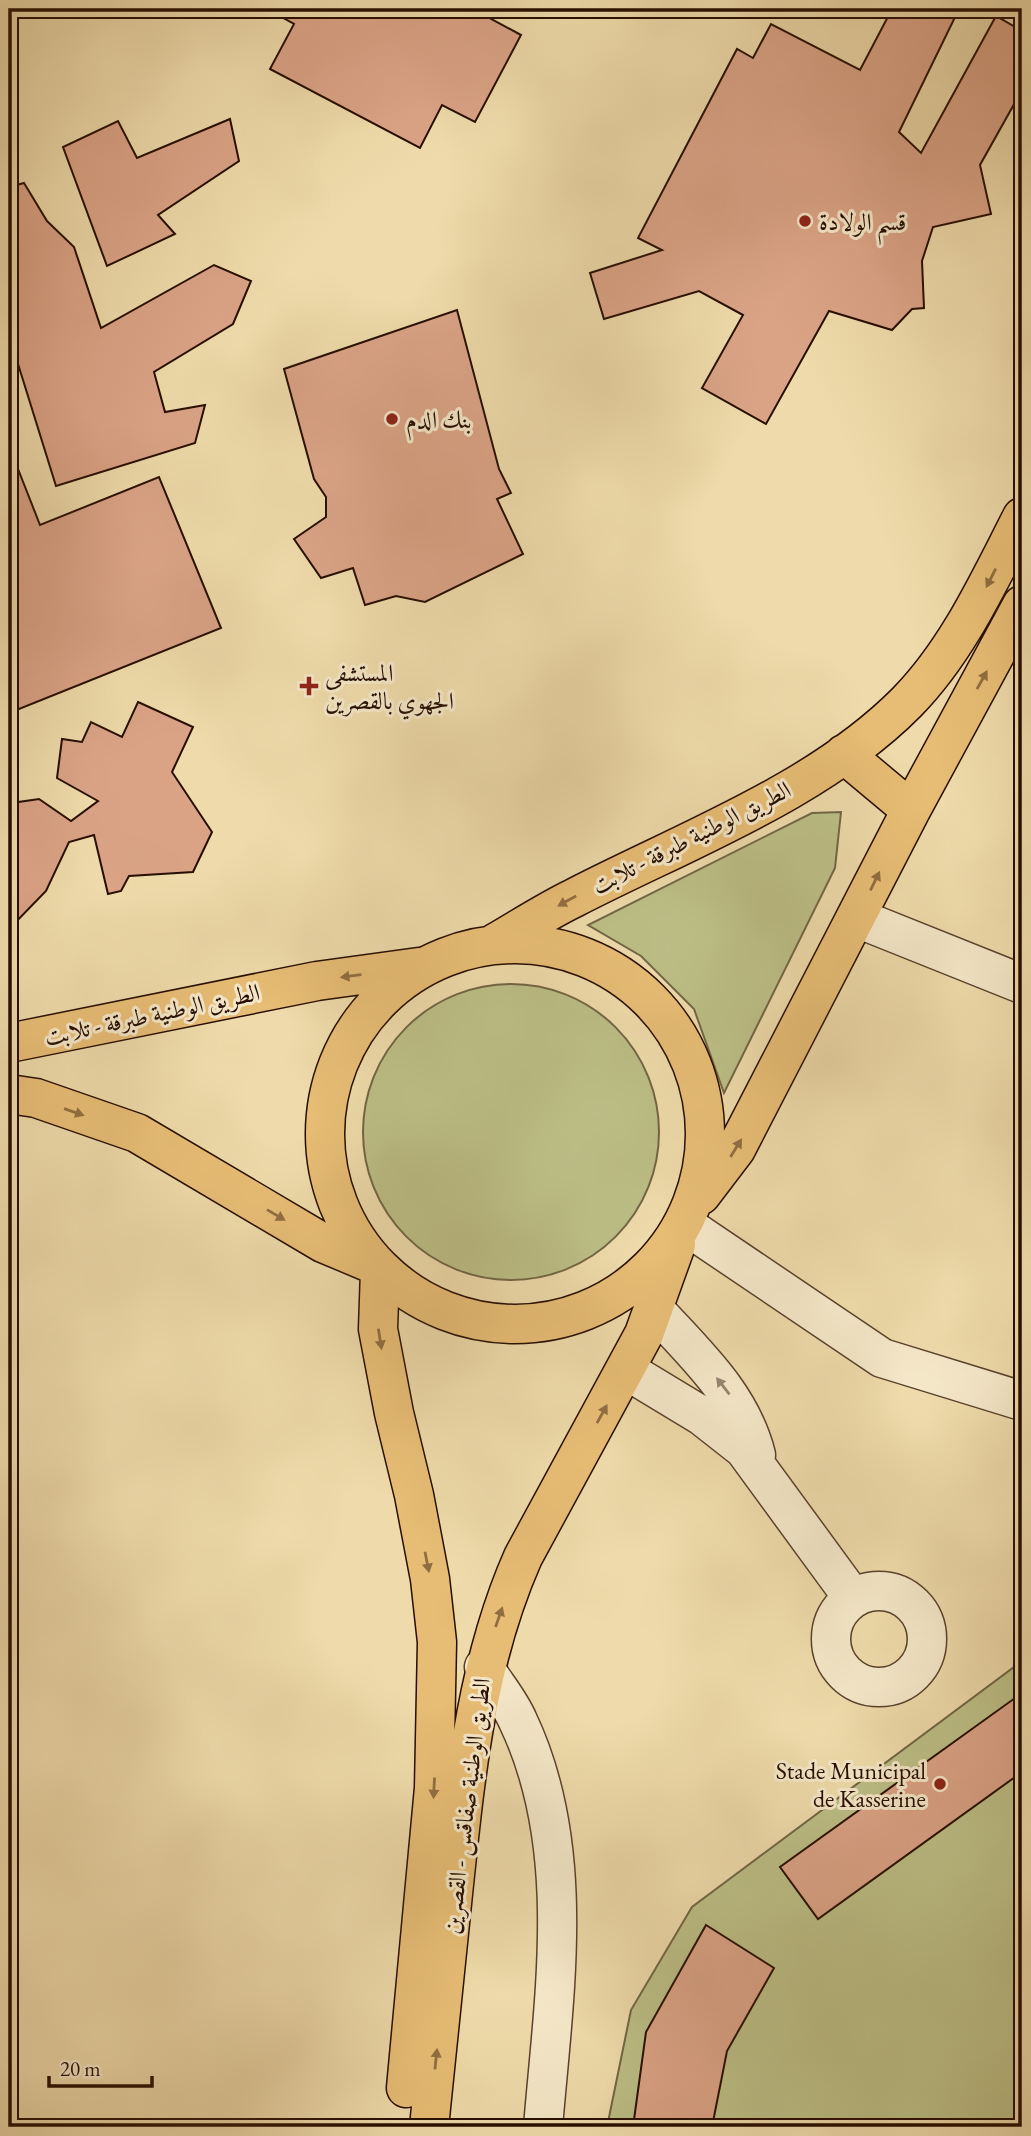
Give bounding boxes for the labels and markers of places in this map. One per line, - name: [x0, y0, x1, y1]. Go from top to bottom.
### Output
- place label: قسم الولادة: [819, 206, 906, 246]
- marker: قسم الولادة: [797, 213, 813, 229]
- place label: بنك الدم: [406, 404, 472, 441]
- marker: بنك الدم: [384, 411, 400, 427]
- place label: المستشفى الجهوي بالقصرين: [325, 657, 454, 720]
- marker: المستشفى الجهوي بالقصرين: [299, 676, 319, 696]
- place label: Stade Municipal de Kasserine: [776, 1755, 926, 1814]
- marker: Stade Municipal de Kasserine: [932, 1776, 948, 1792]

